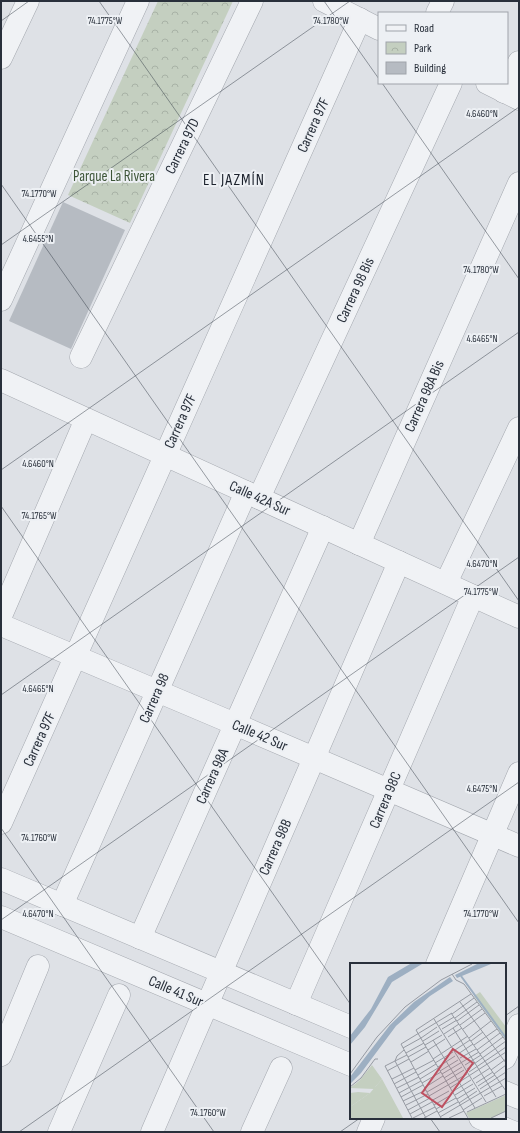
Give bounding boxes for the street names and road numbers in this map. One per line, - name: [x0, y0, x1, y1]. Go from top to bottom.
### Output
- street label: Carrera 97F: [293, 95, 334, 156]
- street label: Carrera 97D: [161, 115, 204, 177]
- street label: Carrera 98 Bis: [332, 255, 379, 326]
- street label: Carrera 98A Bis: [400, 357, 449, 435]
- street label: Carrera 97F: [160, 391, 201, 452]
- street label: Calle 42A Sur: [226, 477, 294, 521]
- street label: Carrera 98: [135, 670, 174, 726]
- street label: Carrera 97F: [19, 709, 60, 770]
- street label: Calle 42 Sur: [229, 715, 291, 756]
- street label: Carrera 98A: [192, 745, 233, 807]
- street label: Carrera 98C: [365, 769, 406, 831]
- street label: Carrera 98B: [255, 816, 296, 878]
- street label: Calle 41 Sur: [146, 971, 207, 1012]

